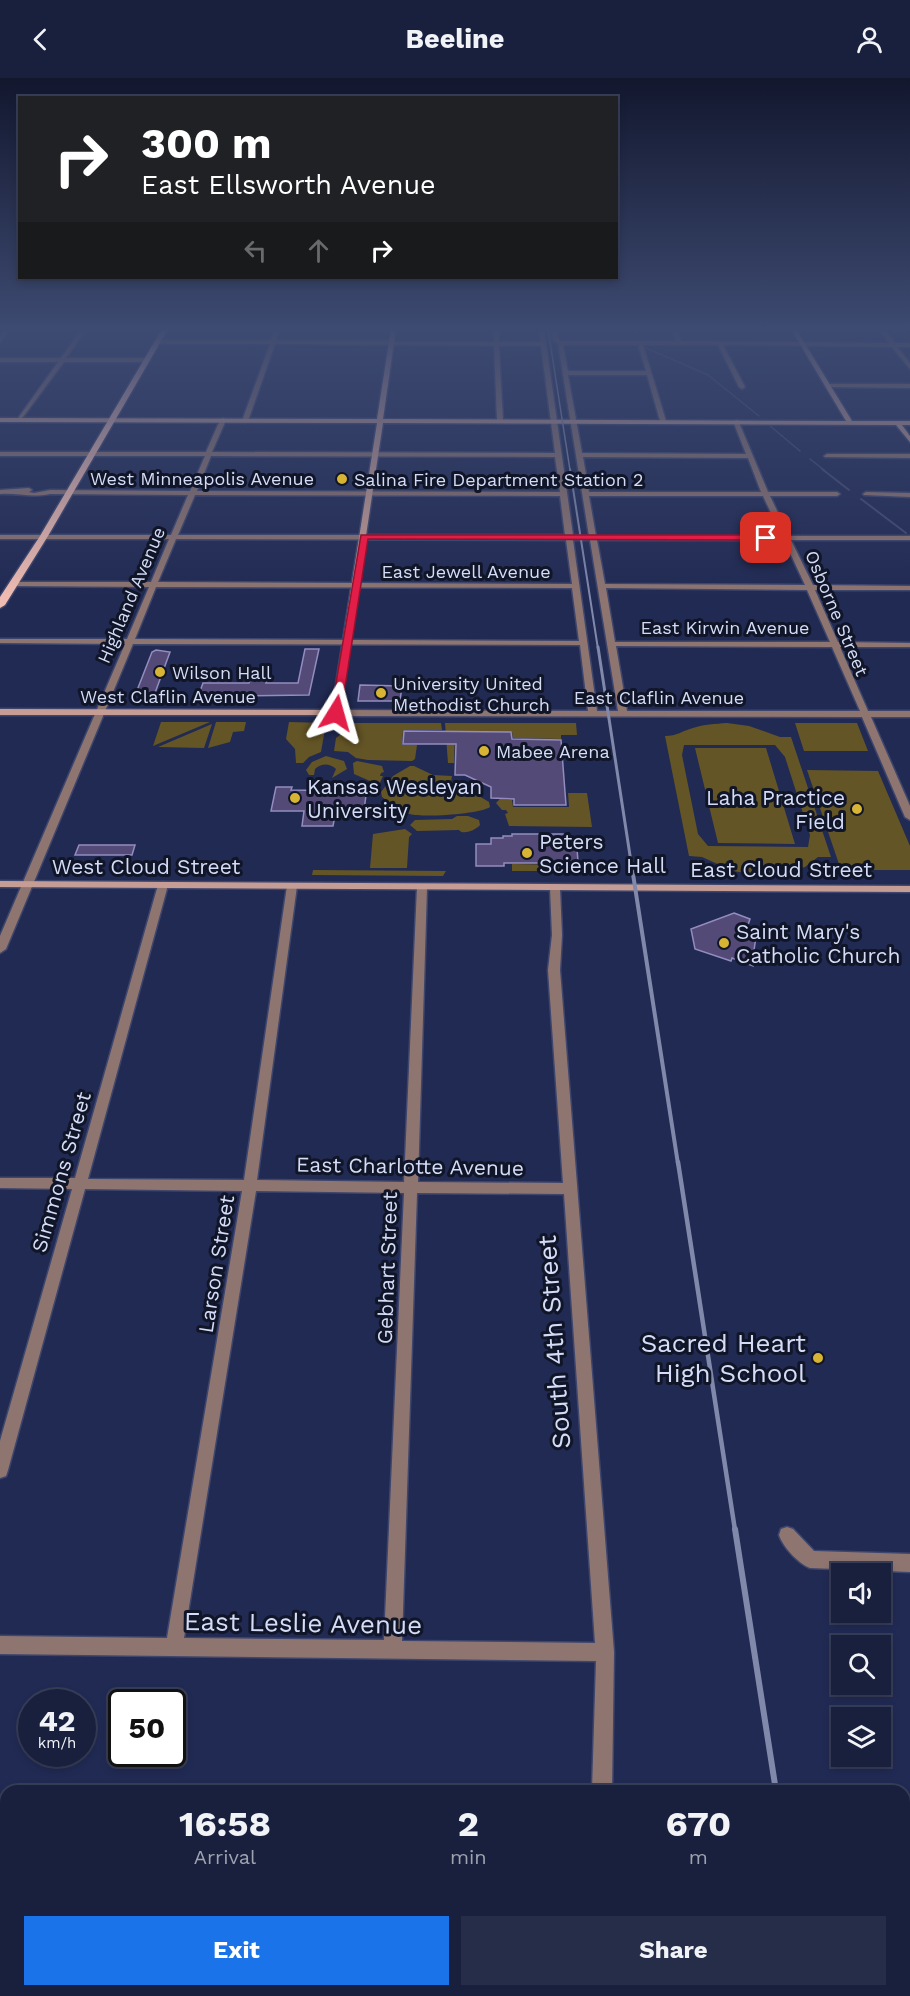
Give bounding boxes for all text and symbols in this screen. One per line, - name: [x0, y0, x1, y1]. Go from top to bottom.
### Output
- icon: back: [24, 23, 57, 56]
- text: Beeline: [406, 23, 504, 55]
- icon: person: [853, 23, 886, 56]
- text: 300 m: [141, 119, 272, 168]
- icon: right: [42, 120, 120, 198]
- text: East Ellsworth Avenue: [141, 169, 436, 201]
- icon: left: [239, 234, 272, 267]
- icon: ahead: [302, 234, 335, 267]
- icon: right: [365, 234, 398, 267]
- street label: West Minneapolis Avenue: [90, 468, 314, 489]
- place label: Salina Fire Department Station 2: [354, 469, 643, 490]
- marker: Salina Fire Department Station 2: [335, 472, 349, 486]
- pin: [740, 512, 791, 563]
- icon: arrive: [749, 521, 782, 554]
- street label: Highland Avenue: [93, 524, 169, 666]
- street label: Osborne Street: [801, 547, 873, 679]
- street label: East Jewell Avenue: [381, 561, 551, 582]
- street label: East Kirwin Avenue: [641, 617, 809, 638]
- place label: Wilson Hall: [172, 662, 272, 683]
- marker: Wilson Hall: [153, 665, 167, 679]
- place label: University United Methodist Church: [393, 673, 550, 715]
- position arrow: [304, 681, 368, 745]
- street label: West Claflin Avenue: [80, 686, 256, 707]
- marker: University United Methodist Church: [374, 686, 388, 700]
- street label: East Claflin Avenue: [574, 687, 744, 708]
- place label: Mabee Arena: [496, 741, 610, 762]
- marker: Mabee Arena: [477, 744, 491, 758]
- place label: Kansas Wesleyan University: [307, 774, 482, 823]
- place label: Laha Practice Field: [706, 785, 845, 834]
- marker: Kansas Wesleyan University: [288, 791, 302, 805]
- marker: Laha Practice Field: [850, 802, 864, 816]
- place label: Peters Science Hall: [539, 829, 667, 878]
- marker: Peters Science Hall: [520, 846, 534, 860]
- street label: West Cloud Street: [52, 854, 240, 879]
- street label: East Cloud Street: [690, 857, 872, 882]
- place label: Saint Mary's Catholic Church: [736, 919, 901, 968]
- marker: Saint Mary's Catholic Church: [717, 936, 731, 950]
- street label: Simmons Street: [26, 1089, 96, 1255]
- street label: East Charlotte Avenue: [296, 1152, 524, 1180]
- street label: Gebhart Street: [372, 1191, 402, 1345]
- street label: Larson Street: [193, 1193, 239, 1335]
- street label: South 4th Street: [532, 1234, 576, 1450]
- place label: Sacred Heart High School: [641, 1328, 806, 1388]
- marker: Sacred Heart High School: [811, 1351, 825, 1365]
- map controls: [831, 1563, 891, 1767]
- button: sound: [831, 1563, 891, 1623]
- street label: East Leslie Avenue: [184, 1606, 422, 1640]
- button: search: [831, 1635, 891, 1695]
- speed limit sign: 50: [108, 1689, 186, 1767]
- text: 42: [39, 1703, 75, 1738]
- button: layers: [831, 1707, 891, 1767]
- text: km/h: [38, 1734, 76, 1752]
- text: 16:58: [179, 1803, 271, 1845]
- text: 2: [458, 1803, 479, 1845]
- text: 670: [666, 1803, 731, 1845]
- text: Arrival: [194, 1845, 256, 1869]
- text: min: [450, 1845, 487, 1869]
- text: m: [689, 1845, 708, 1869]
- button: Exit: [24, 1916, 449, 1985]
- button: Share: [461, 1916, 886, 1985]

